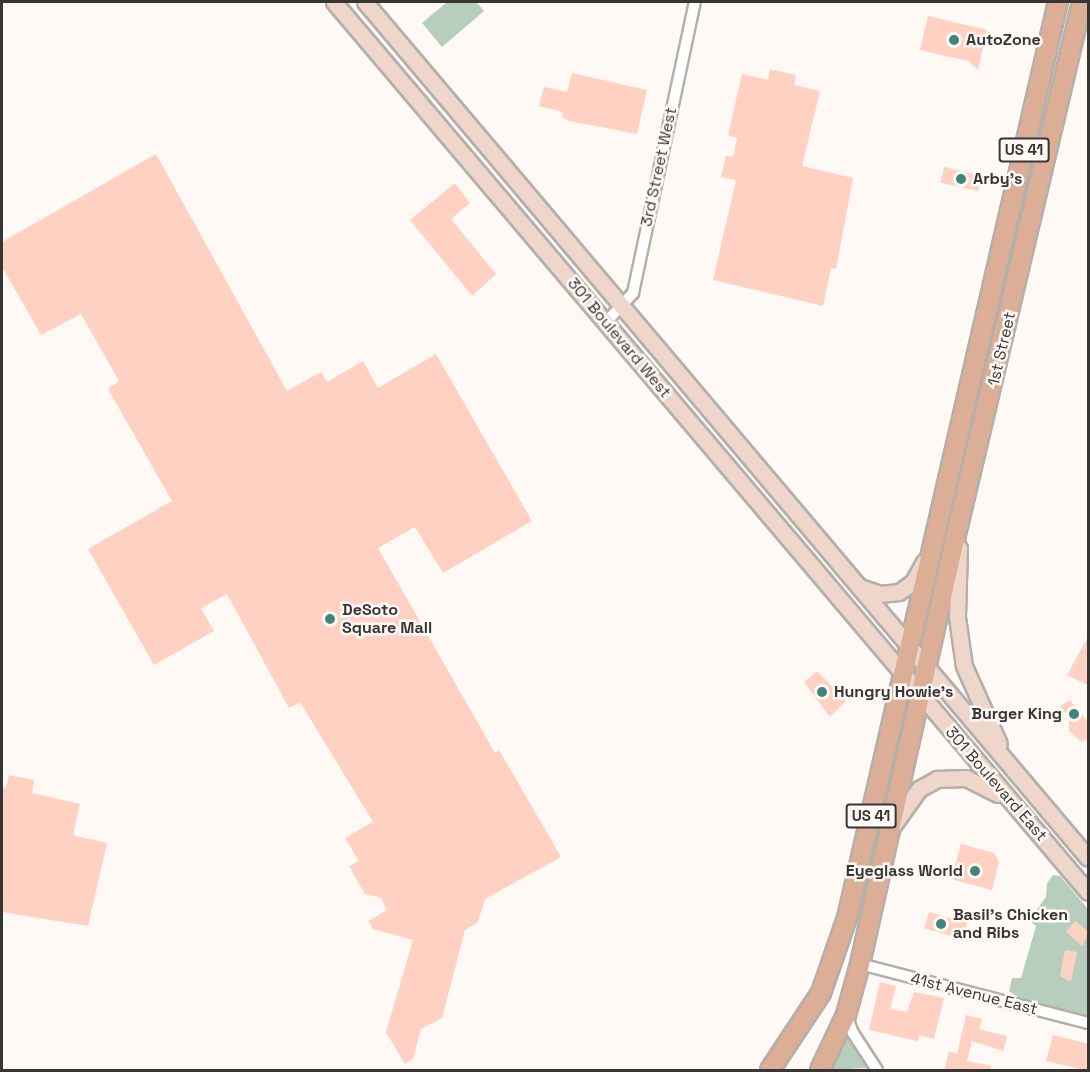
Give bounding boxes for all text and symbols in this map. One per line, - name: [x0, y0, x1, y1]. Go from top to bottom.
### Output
- place label: AutoZone: [966, 30, 1041, 50]
- marker: AutoZone: [947, 33, 961, 47]
- street label: 3rd Street West: [637, 105, 681, 229]
- road number: US 41: [998, 138, 1050, 162]
- place label: Arby's: [973, 169, 1022, 189]
- marker: Arby's: [954, 172, 968, 186]
- street label: 301 Boulevard West: [563, 274, 675, 402]
- street label: 1st Street: [984, 310, 1020, 388]
- place label: DeSoto Square Mall: [342, 600, 432, 638]
- marker: DeSoto Square Mall: [323, 612, 337, 626]
- place label: Hungry Howie's: [834, 682, 954, 702]
- marker: Hungry Howie's: [815, 685, 829, 699]
- place label: Burger King: [971, 704, 1062, 724]
- marker: Burger King: [1067, 707, 1081, 721]
- street label: 301 Boulevard East: [941, 723, 1051, 845]
- road number: US 41: [846, 804, 896, 828]
- place label: Eyeglass World: [846, 861, 963, 881]
- marker: Eyeglass World: [968, 864, 982, 878]
- place label: Basil's Chicken and Ribs: [953, 905, 1068, 943]
- marker: Basil's Chicken and Ribs: [934, 917, 948, 931]
- street label: 41st Avenue East: [908, 969, 1040, 1019]

